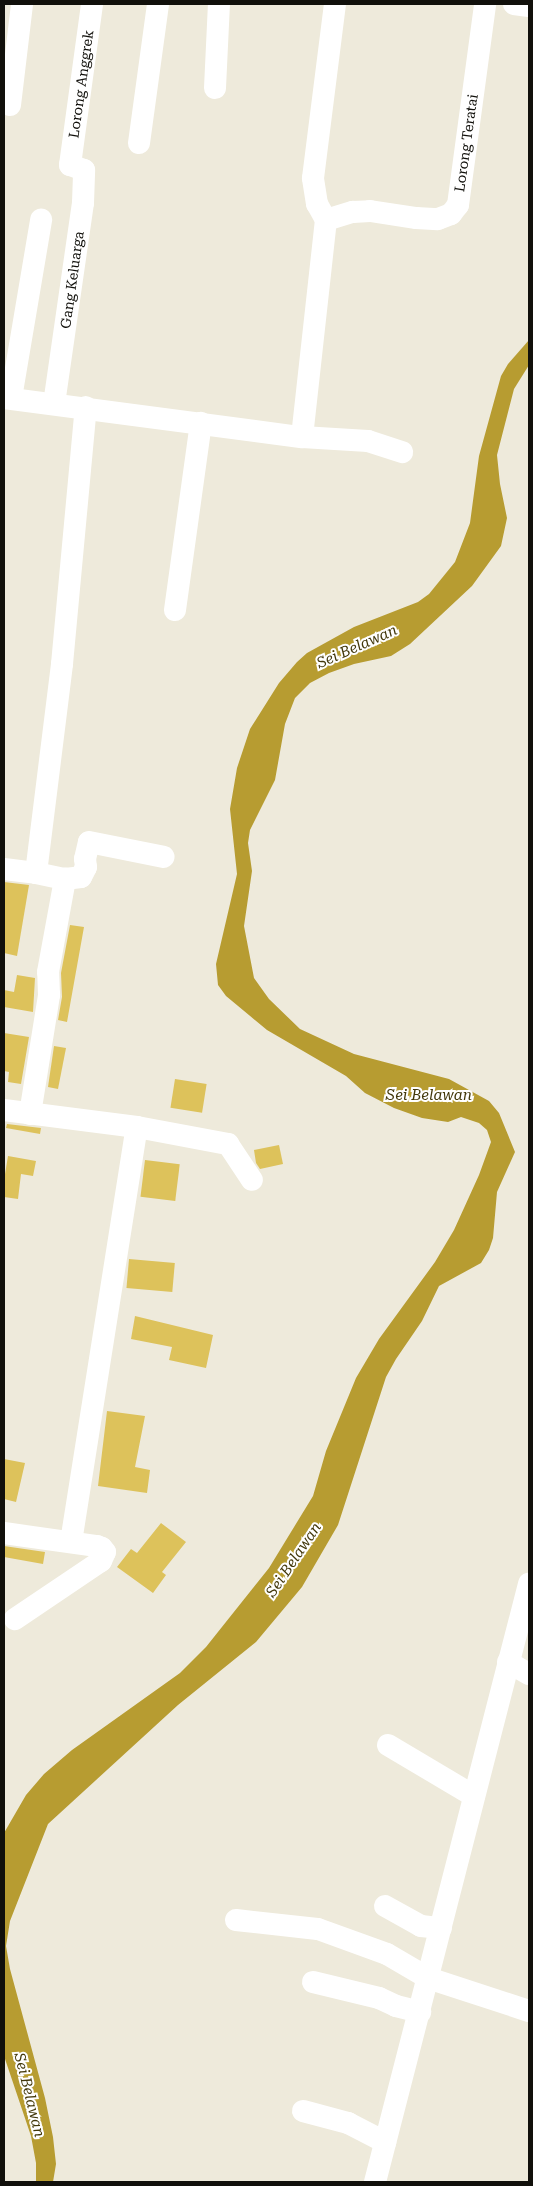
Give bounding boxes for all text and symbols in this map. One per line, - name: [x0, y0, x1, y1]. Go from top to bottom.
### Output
- street label: Lorong Anggrek: [65, 29, 97, 139]
- street label: Lorong Teratai: [451, 93, 481, 193]
- street label: Gang Keluarga: [57, 230, 87, 330]
- water label: Sei Belawan: [314, 621, 400, 673]
- water label: Sei Belawan: [386, 1087, 472, 1105]
- water label: Sei Belawan: [262, 1519, 326, 1601]
- water label: Sei Belawan: [10, 2051, 48, 2139]

